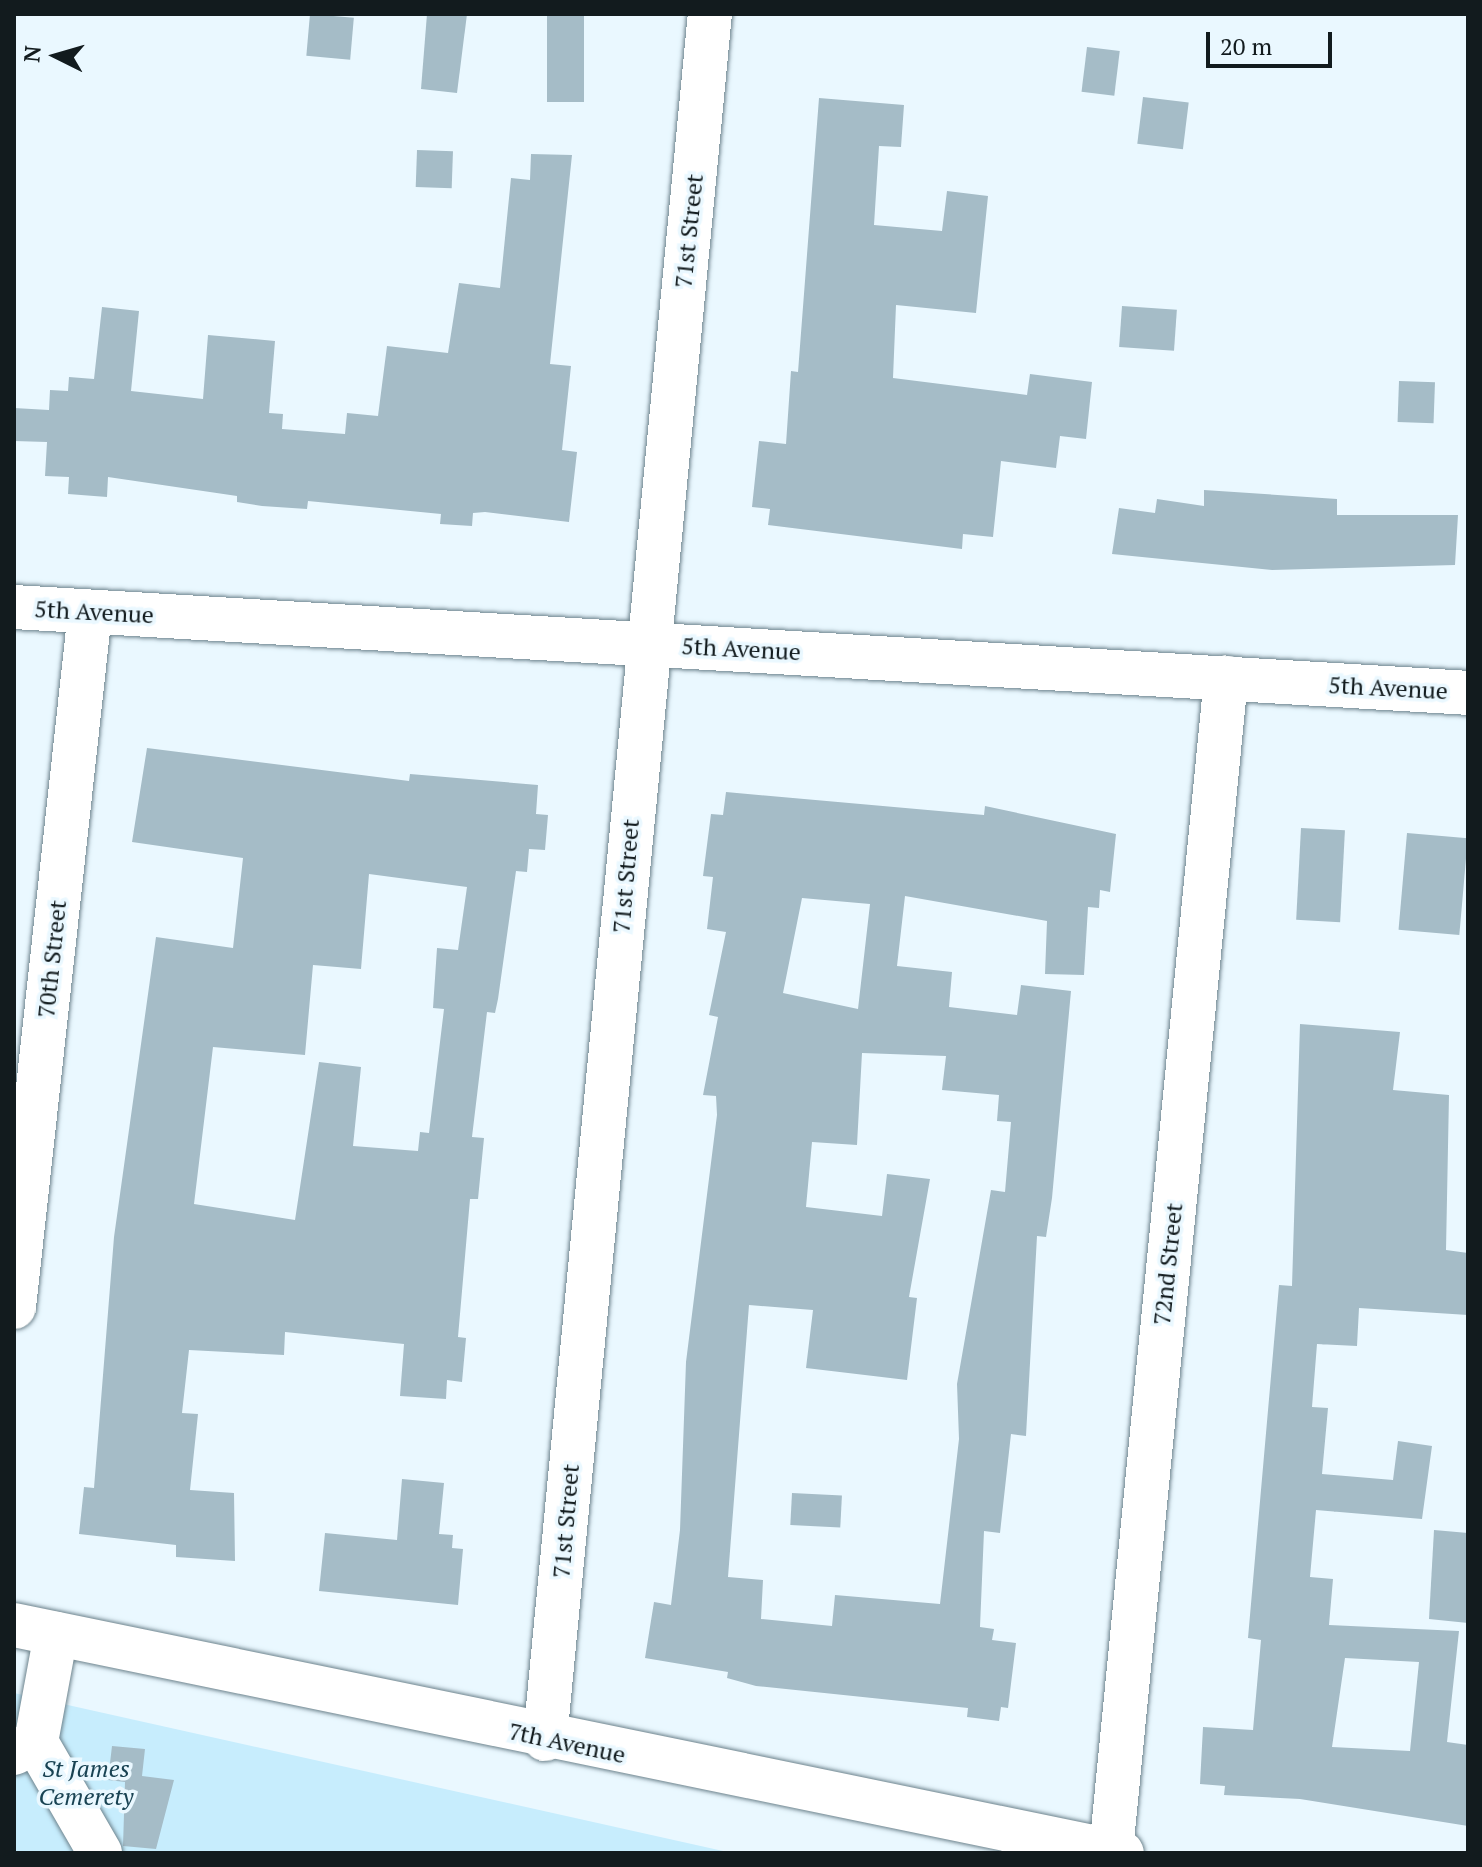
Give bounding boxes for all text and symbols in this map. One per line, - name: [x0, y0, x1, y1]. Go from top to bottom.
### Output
- north arrow: [16, 16, 96, 96]
- scale bar: [1210, 16, 1336, 66]
- text: 20 m: [1220, 30, 1272, 62]
- text: N: [16, 44, 47, 63]
- street label: 71st Street: [669, 172, 709, 290]
- street label: 5th Avenue: [33, 594, 155, 630]
- street label: 5th Avenue: [680, 631, 802, 667]
- street label: 5th Avenue: [1327, 670, 1449, 706]
- street label: 71st Street: [607, 818, 645, 934]
- street label: 70th Street: [31, 899, 73, 1019]
- street label: 72nd Street: [1147, 1201, 1189, 1327]
- street label: 71st Street: [547, 1463, 585, 1579]
- street label: 7th Avenue: [506, 1717, 628, 1769]
- park label: St James Cemerety: [38, 1755, 134, 1811]

